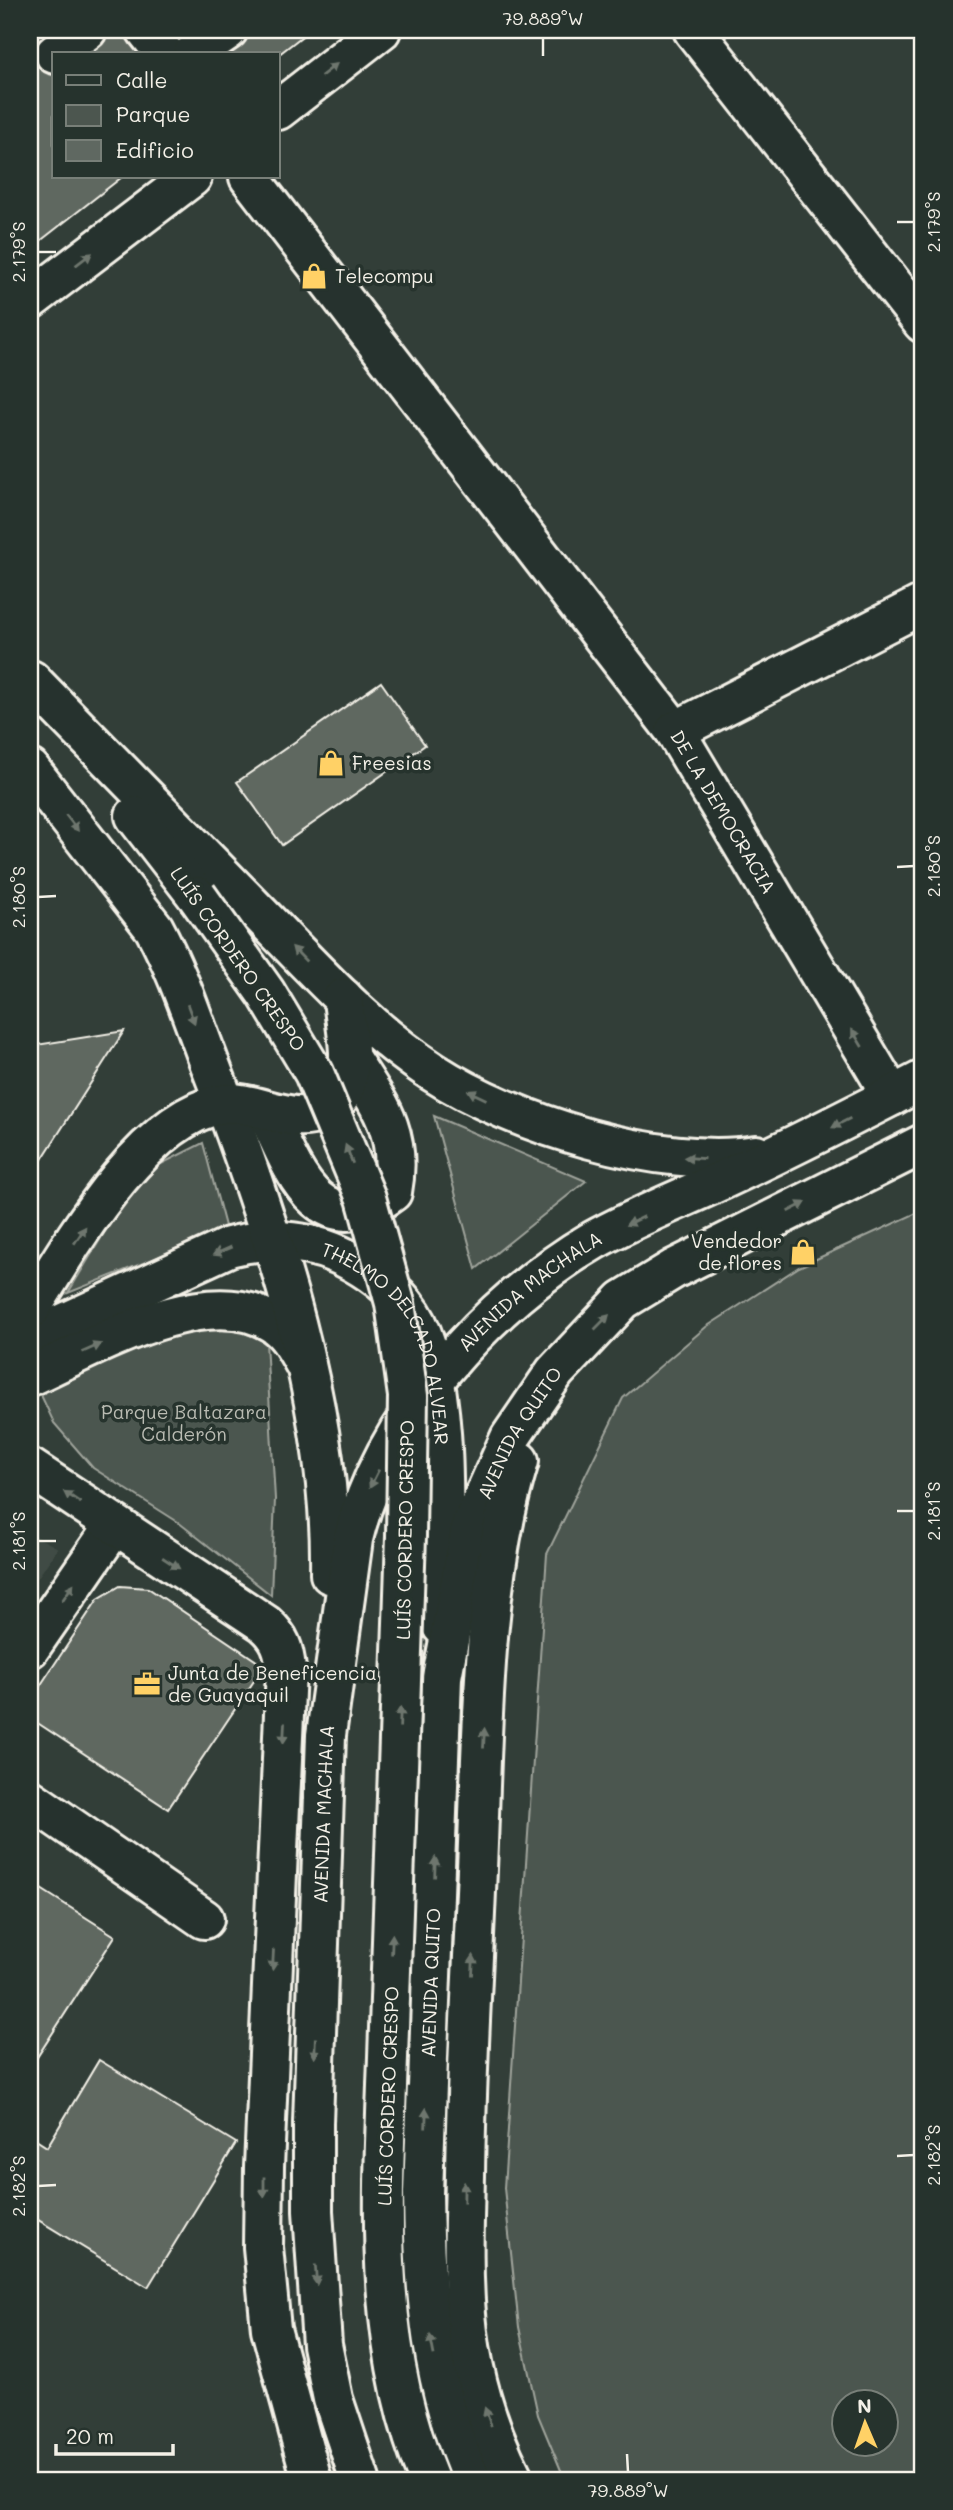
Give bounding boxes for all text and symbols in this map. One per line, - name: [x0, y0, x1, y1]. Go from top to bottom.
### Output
- text: 79.889°W: [502, 6, 584, 30]
- legend: [52, 52, 280, 178]
- one-way arrow: [320, 62, 338, 77]
- text: Calle: [116, 66, 168, 93]
- text: Parque: [116, 100, 190, 127]
- text: Edificio: [116, 136, 194, 163]
- text: 2.179°S: [921, 191, 945, 253]
- text: 2.179°S: [6, 221, 30, 283]
- one-way arrow: [75, 252, 93, 266]
- shop icon: Telecompu: [299, 261, 329, 291]
- place label: Telecompu: [335, 263, 434, 288]
- street label: DE LA DEMOCRACIA: [665, 725, 782, 898]
- shop icon: Freesias: [316, 748, 346, 778]
- place label: Freesias: [352, 750, 432, 775]
- one-way arrow: [64, 814, 78, 832]
- text: 2.180°S: [921, 835, 945, 897]
- street label: LUÍS CORDERO CRESPO: [165, 862, 312, 1056]
- text: 2.180°S: [6, 866, 30, 928]
- one-way arrow: [292, 946, 308, 963]
- one-way arrow: [185, 1004, 196, 1025]
- one-way arrow: [851, 1028, 863, 1047]
- one-way arrow: [467, 1089, 487, 1100]
- one-way arrow: [830, 1116, 850, 1128]
- one-way arrow: [344, 1144, 355, 1165]
- one-way arrow: [682, 1153, 704, 1164]
- one-way arrow: [787, 1202, 807, 1213]
- one-way arrow: [625, 1215, 645, 1227]
- street label: AVENIDA MACHALA: [452, 1225, 606, 1356]
- one-way arrow: [73, 1226, 87, 1244]
- place label: Vendedor de flores: [691, 1228, 782, 1275]
- street label: THELMO DELGADO ALVEAR: [318, 1236, 455, 1445]
- shop icon: Vendedor de flores: [788, 1237, 818, 1267]
- one-way arrow: [212, 1245, 233, 1256]
- one-way arrow: [593, 1313, 610, 1330]
- one-way arrow: [82, 1342, 102, 1354]
- street label: AVENIDA QUITO: [471, 1361, 567, 1503]
- park label: Parque Baltazara Calderón: [101, 1399, 267, 1446]
- street label: LUÍS CORDERO CRESPO: [390, 1420, 419, 1640]
- one-way arrow: [368, 1469, 380, 1489]
- text: 2.181°S: [921, 1481, 945, 1541]
- one-way arrow: [63, 1490, 81, 1504]
- text: 2.181°S: [6, 1511, 30, 1571]
- one-way arrow: [162, 1556, 181, 1569]
- one-way arrow: [61, 1583, 75, 1601]
- place label: Junta de Beneficencia de Guayaquil: [168, 1660, 377, 1707]
- office icon: Junta de Beneficencia de Guayaquil: [132, 1669, 162, 1699]
- one-way arrow: [394, 1706, 406, 1728]
- one-way arrow: [278, 1722, 289, 1744]
- street label: AVENIDA MACHALA: [307, 1723, 339, 1904]
- one-way arrow: [479, 1726, 490, 1748]
- one-way arrow: [430, 1855, 441, 1877]
- street label: AVENIDA QUITO: [415, 1907, 445, 2058]
- one-way arrow: [387, 1933, 398, 1955]
- one-way arrow: [268, 1949, 279, 1971]
- one-way arrow: [467, 1954, 478, 1976]
- street label: LUÍS CORDERO CRESPO: [371, 1986, 404, 2206]
- one-way arrow: [310, 2037, 321, 2059]
- one-way arrow: [420, 2107, 431, 2129]
- text: 2.182°S: [921, 2124, 945, 2186]
- text: 2.182°S: [6, 2155, 30, 2217]
- one-way arrow: [258, 2177, 269, 2199]
- one-way arrow: [459, 2181, 470, 2203]
- one-way arrow: [311, 2264, 322, 2286]
- one-way arrow: [426, 2334, 437, 2356]
- north arrow: [830, 2388, 900, 2458]
- text: N: [857, 2393, 872, 2418]
- one-way arrow: [482, 2406, 493, 2427]
- scale bar: [56, 2412, 173, 2456]
- text: 20 m: [66, 2422, 114, 2449]
- text: 79.889°W: [587, 2478, 669, 2502]

